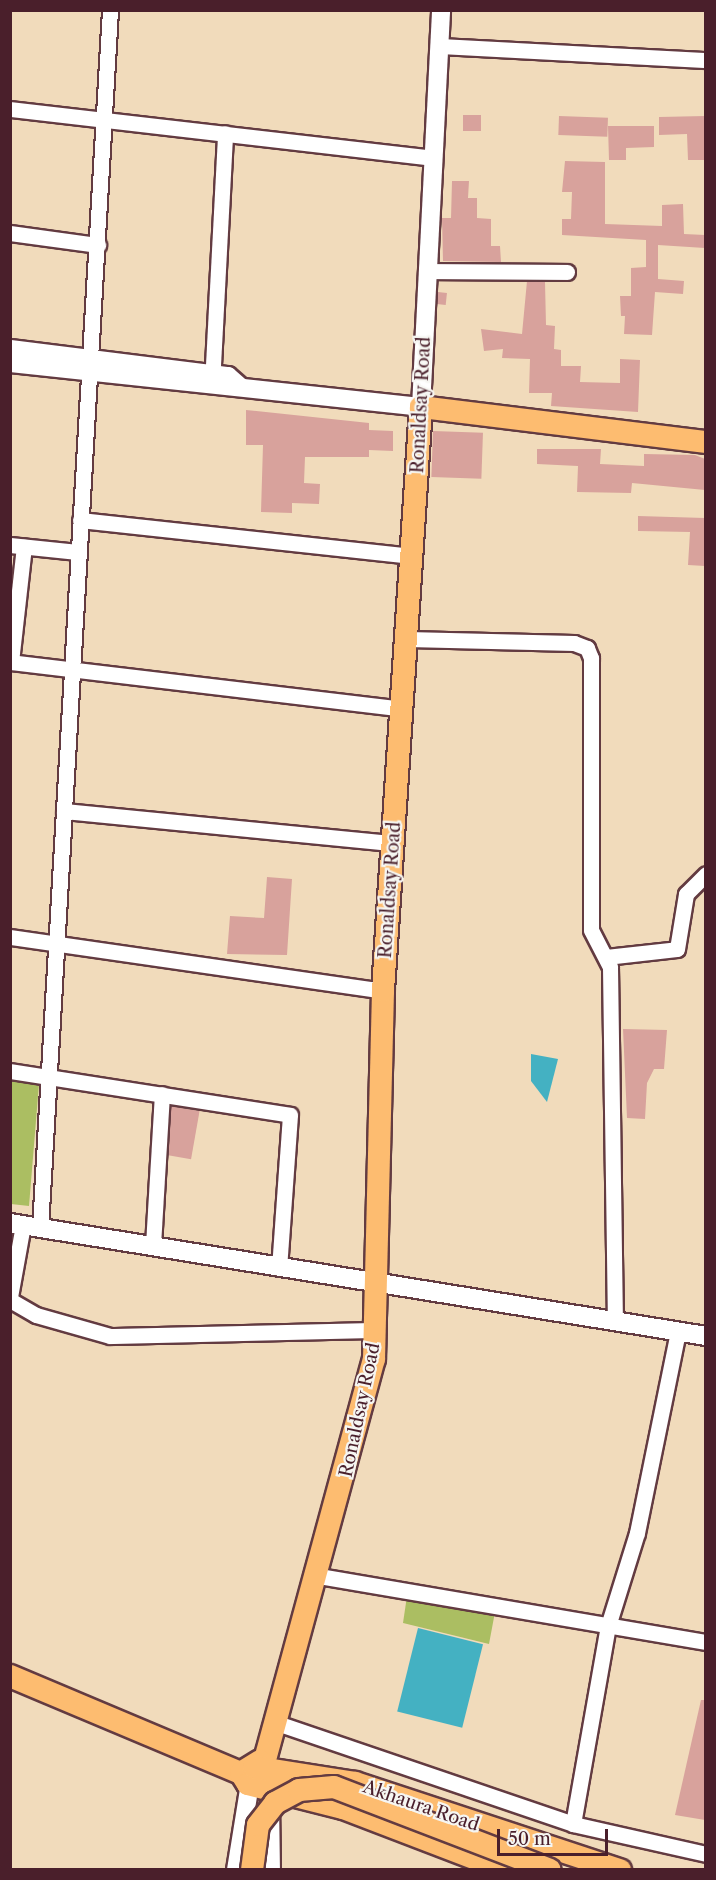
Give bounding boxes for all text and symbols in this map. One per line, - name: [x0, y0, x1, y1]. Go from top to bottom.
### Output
- street label: Ronaldsay Road: [407, 336, 435, 474]
- street label: Ronaldsay Road: [374, 821, 406, 959]
- street label: Ronaldsay Road: [335, 1341, 385, 1479]
- street label: Akhaura Road: [360, 1776, 482, 1836]
- scale bar: [500, 1817, 611, 1855]
- text: 50 m: [508, 1828, 551, 1850]

